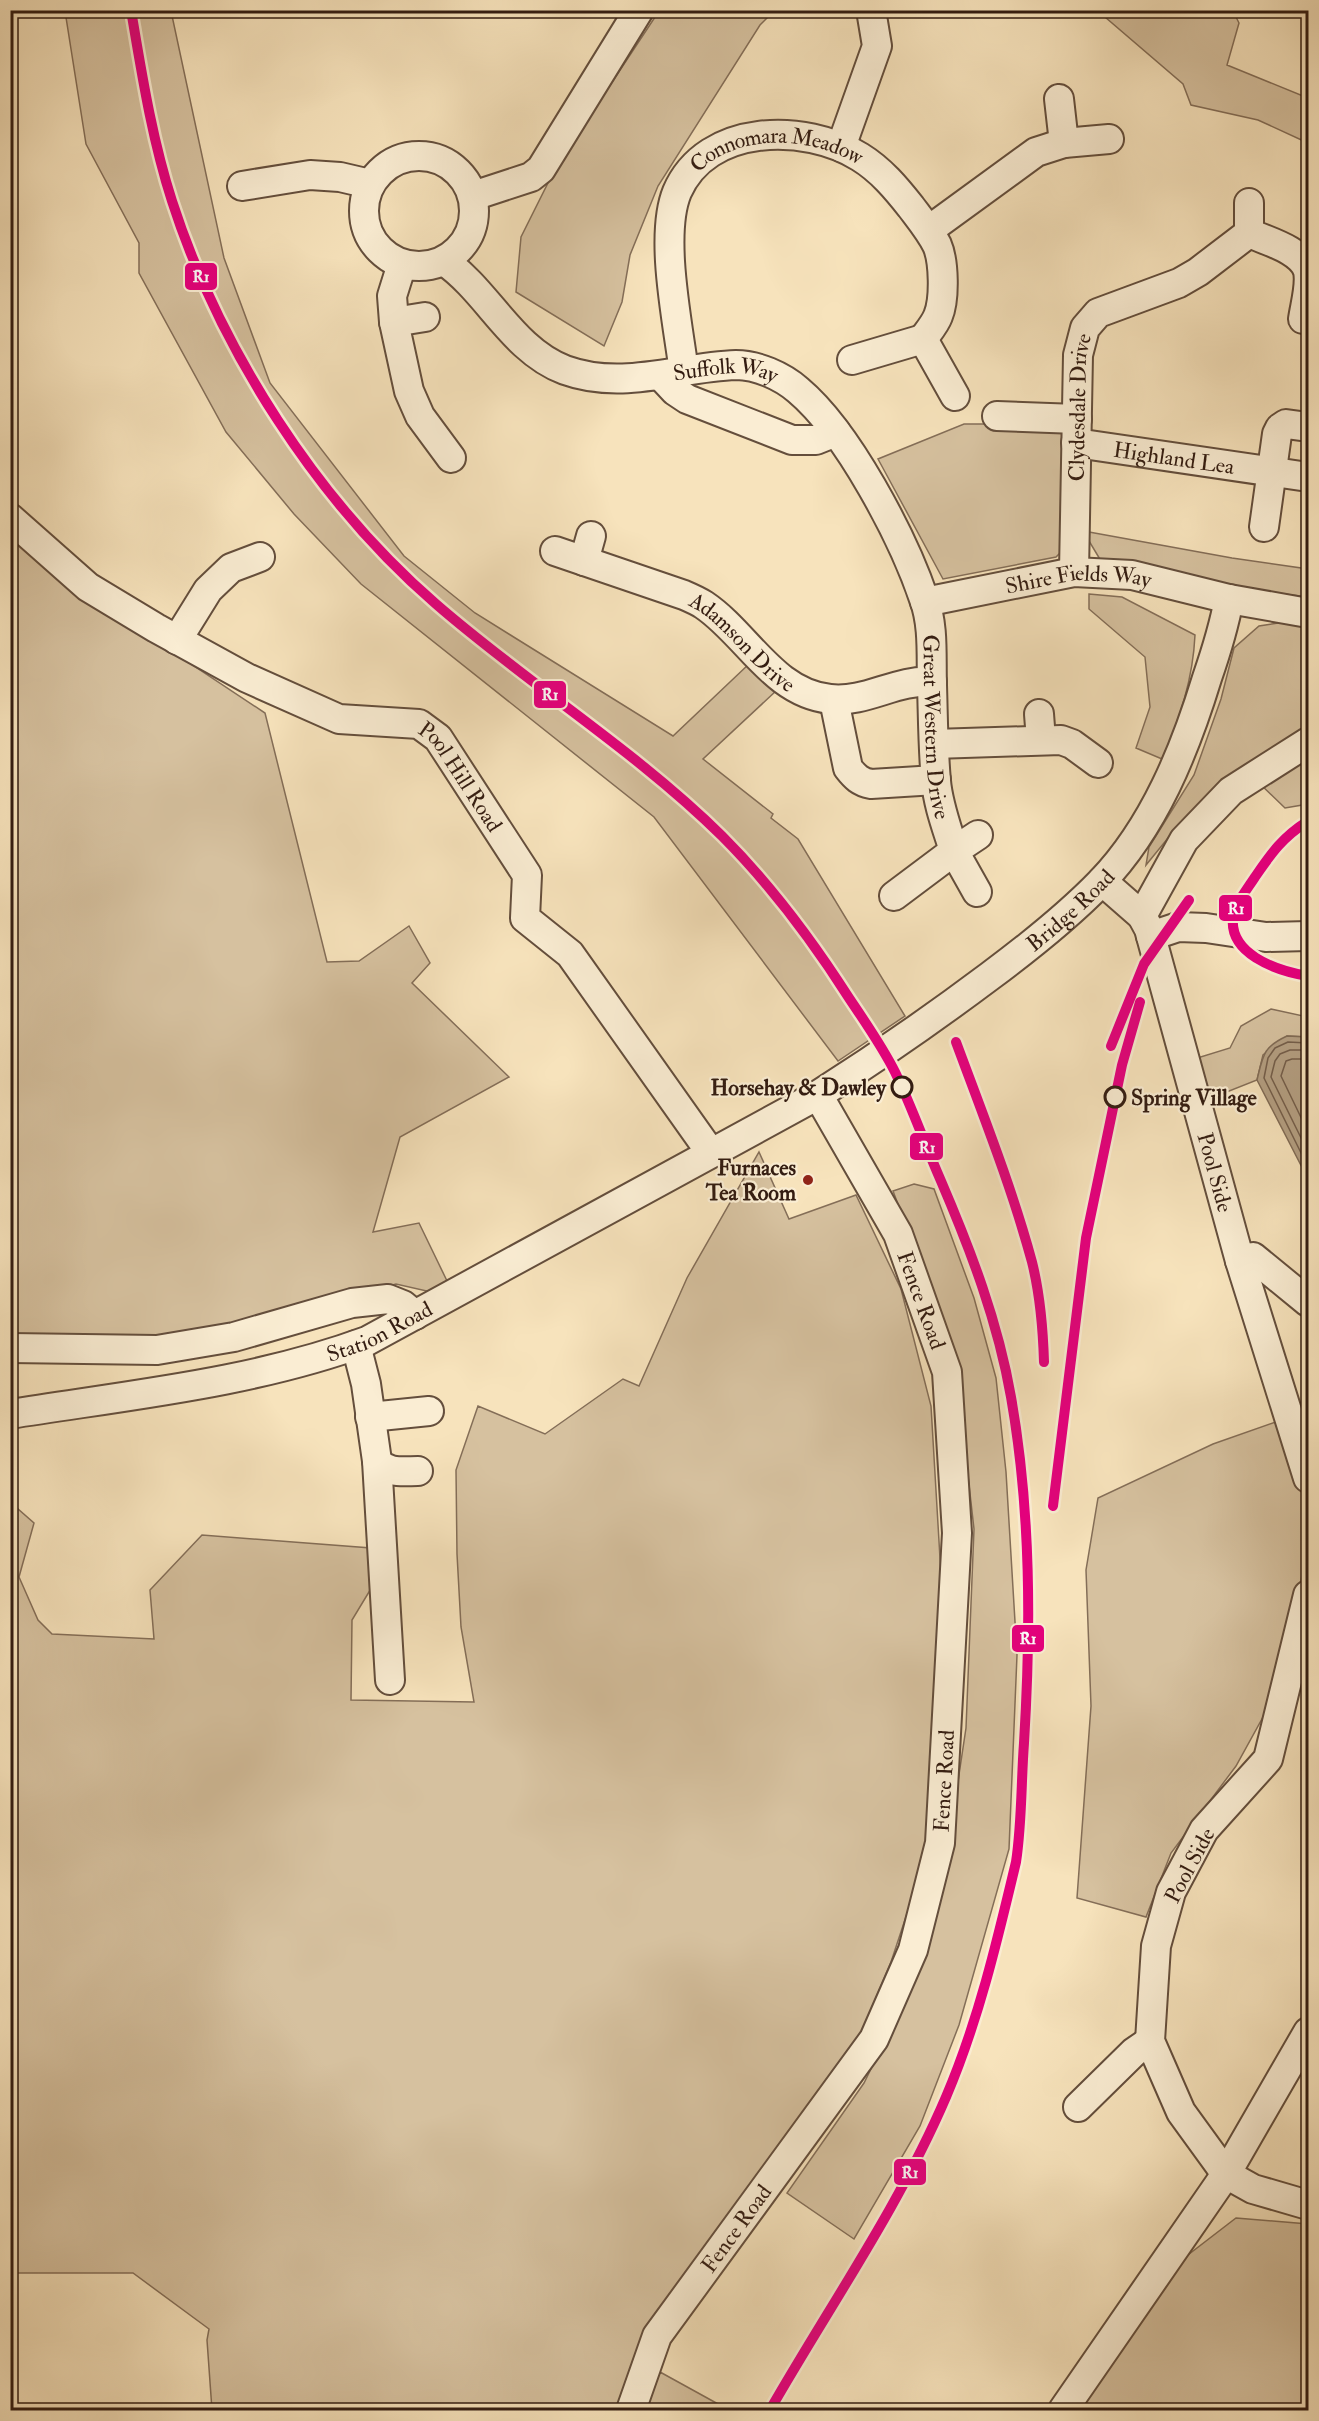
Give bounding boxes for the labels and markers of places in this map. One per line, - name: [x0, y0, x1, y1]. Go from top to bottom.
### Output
- place label: Horsehay & Dawley: [710, 1074, 887, 1103]
- marker: Horsehay & Dawley: [891, 1076, 913, 1098]
- place label: Spring Village: [1131, 1084, 1258, 1113]
- marker: Spring Village: [1104, 1086, 1126, 1108]
- place label: Furnaces Tea Room: [705, 1154, 797, 1207]
- marker: Furnaces Tea Room: [801, 1173, 815, 1187]

